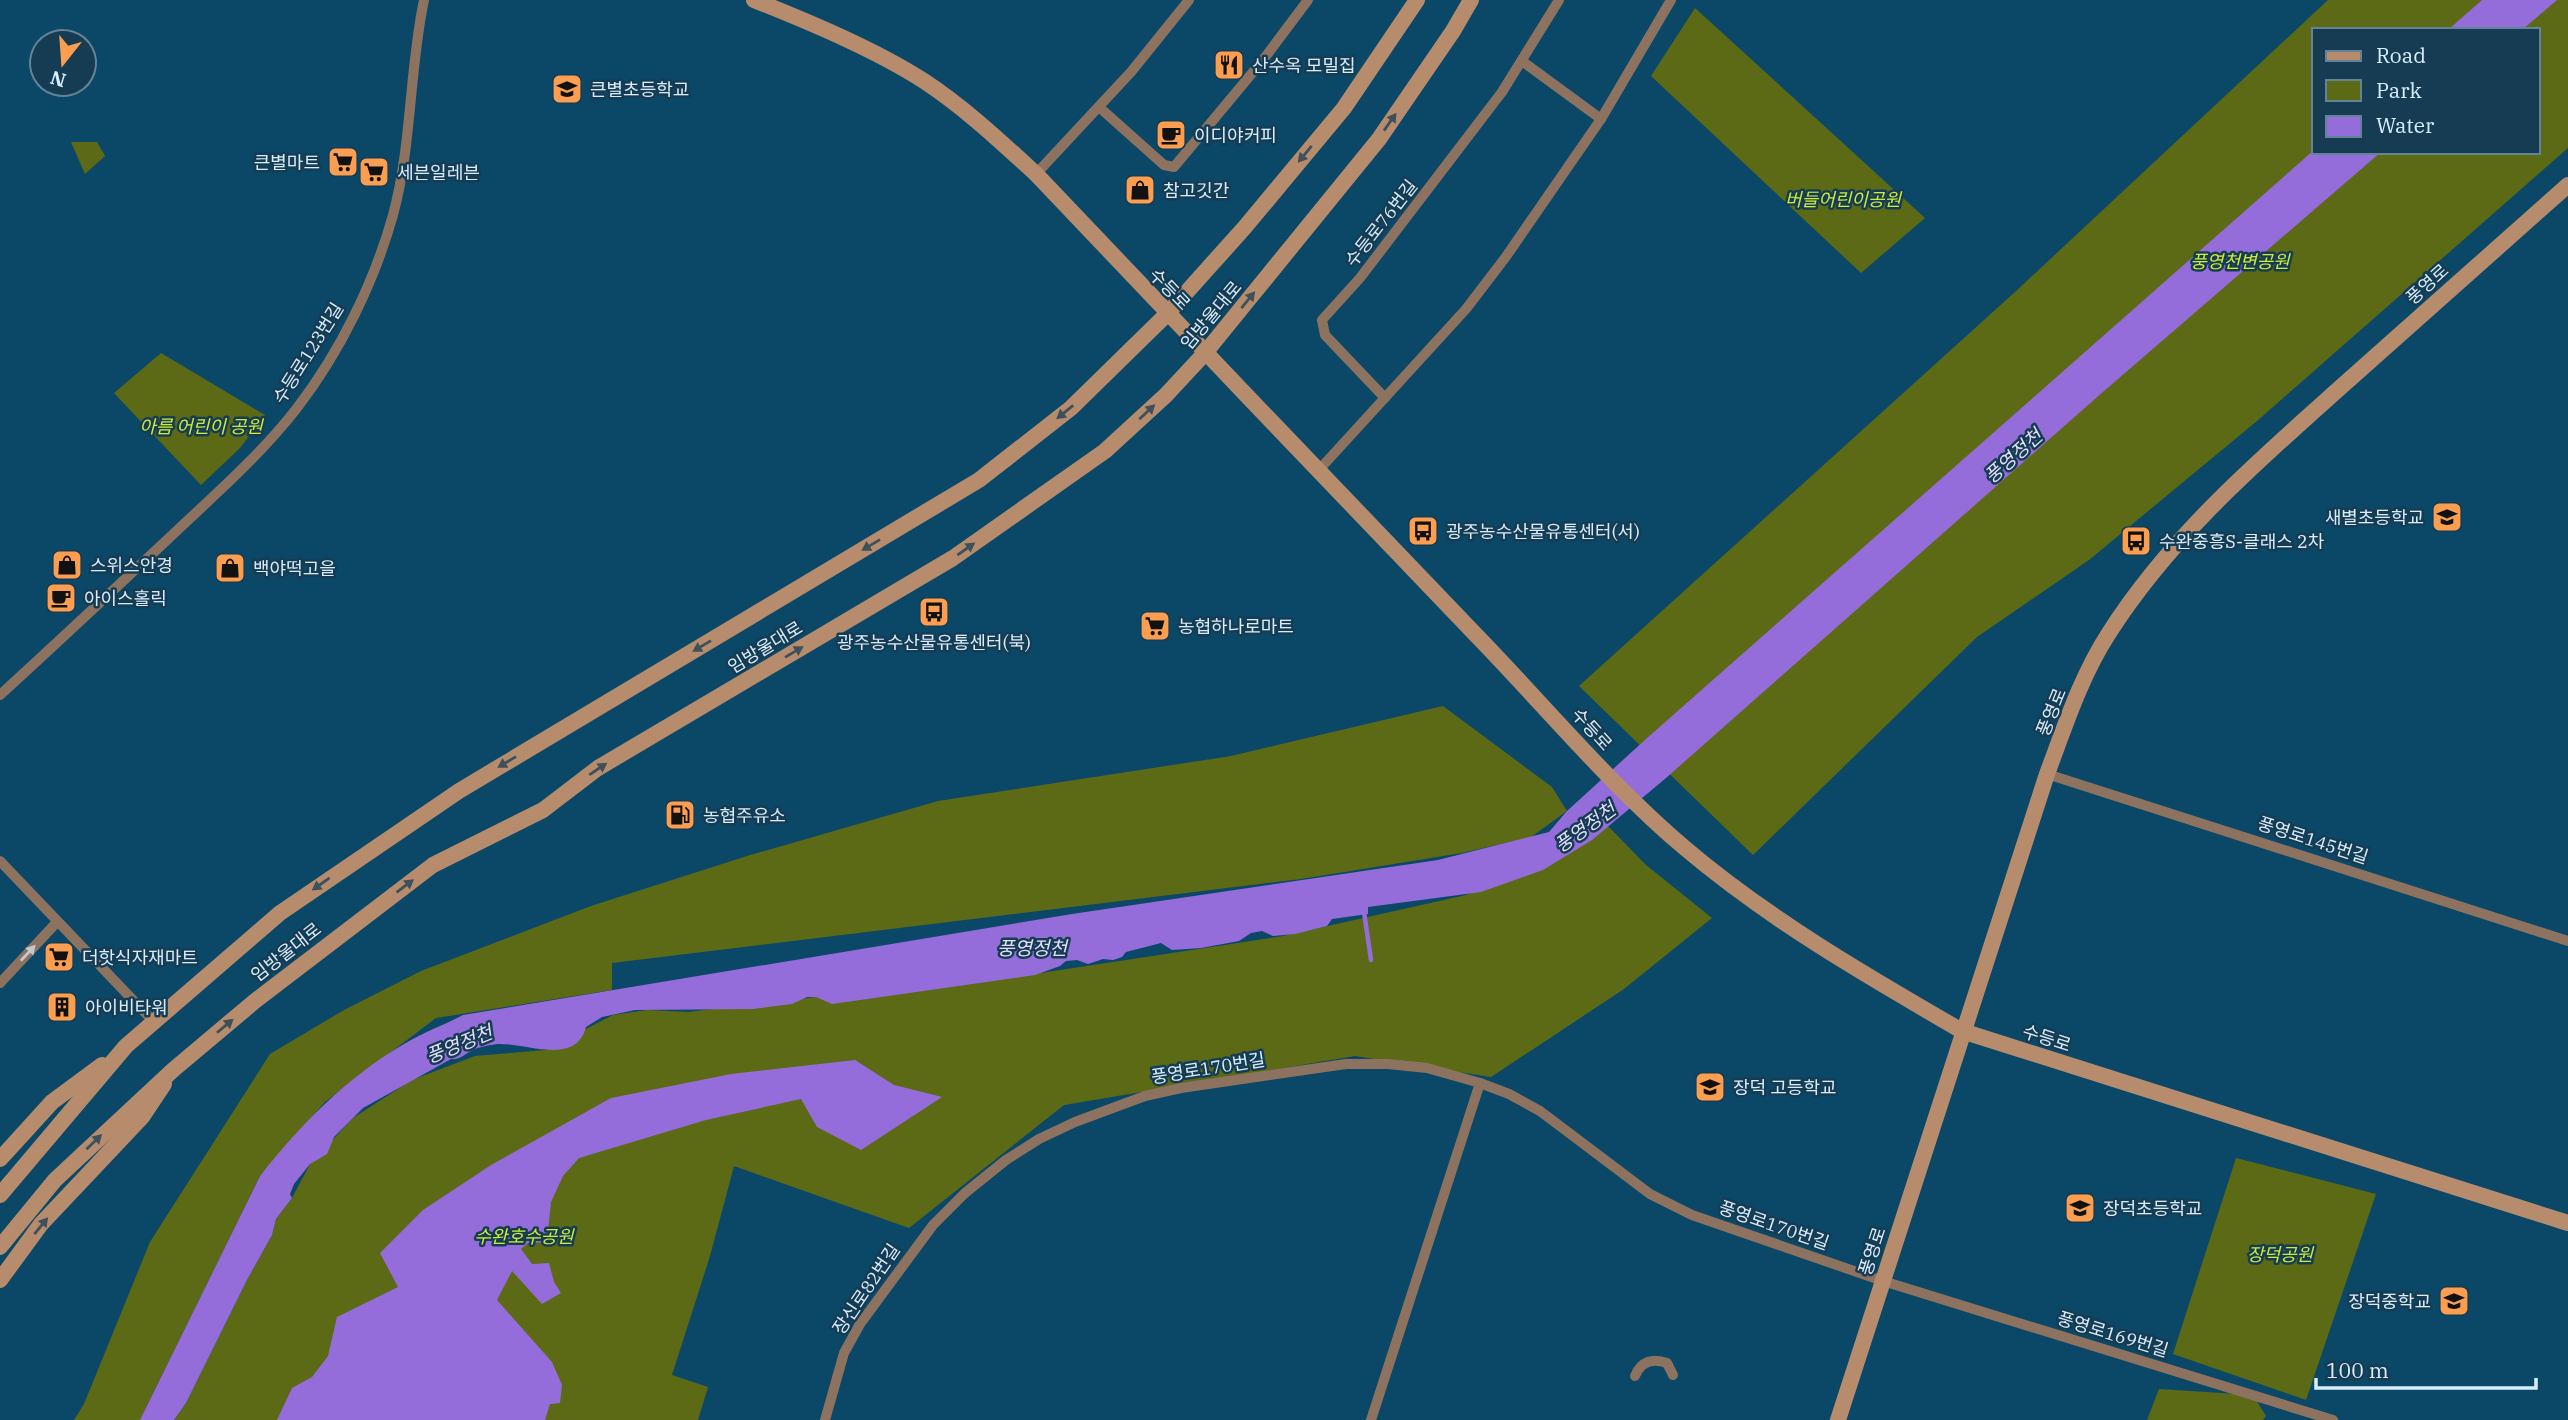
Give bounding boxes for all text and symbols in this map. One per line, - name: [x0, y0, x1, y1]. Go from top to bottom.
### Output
- north arrow: [28, 28, 98, 98]
- legend: [2312, 28, 2540, 154]
- text: Road: [2376, 41, 2426, 69]
- restaurant icon: 산수옥 모밀집: [1212, 48, 1246, 82]
- place label: 산수옥 모밀집: [1252, 54, 1356, 77]
- text: N: [47, 66, 69, 93]
- school or university icon: 큰별초등학교: [550, 72, 584, 106]
- text: Park: [2376, 76, 2423, 104]
- place label: 큰별초등학교: [590, 78, 689, 101]
- text: Water: [2376, 111, 2435, 139]
- one-way arrow: [1383, 113, 1397, 131]
- cafe icon: 이디야커피: [1154, 118, 1188, 152]
- place label: 이디야커피: [1194, 124, 1277, 147]
- supermarket icon: 큰별마트: [326, 145, 360, 179]
- one-way arrow: [1298, 145, 1313, 163]
- place label: 큰별마트: [254, 151, 320, 174]
- supermarket icon: 세븐일레븐: [357, 155, 391, 189]
- place label: 세븐일레븐: [397, 161, 480, 184]
- shop icon: 참고깃간: [1123, 173, 1157, 207]
- street label: 수등로76번길: [1340, 175, 1422, 271]
- place label: 참고깃간: [1163, 179, 1229, 202]
- park label: 버들어린이공원: [1785, 188, 1902, 211]
- park label: 풍영천변공원: [2190, 250, 2291, 273]
- street label: 풍영로: [2401, 259, 2453, 309]
- street label: 수등로: [1144, 263, 1196, 315]
- street label: 임방울대로: [1176, 276, 1246, 354]
- one-way arrow: [1240, 292, 1255, 309]
- street label: 수등로123번길: [268, 298, 348, 408]
- one-way arrow: [1057, 405, 1075, 420]
- one-way arrow: [1138, 405, 1155, 421]
- park label: 아름 어린이 공원: [139, 415, 264, 438]
- water label: 풍영정천: [1979, 423, 2048, 488]
- school or university icon: 새별초등학교: [2430, 500, 2464, 534]
- place label: 새별초등학교: [2325, 506, 2424, 529]
- bus stop icon: 광주농수산물유통센터(서): [1406, 514, 1440, 548]
- place label: 광주농수산물유통센터(서): [1446, 520, 1640, 543]
- bus stop icon: 수완중흥S-클래스 2차: [2119, 524, 2153, 558]
- place label: 수완중흥S-클래스 2차: [2159, 530, 2325, 553]
- one-way arrow: [862, 538, 881, 551]
- one-way arrow: [957, 542, 975, 556]
- shop icon: 스위스안경: [50, 548, 84, 582]
- shop icon: 백야떡고을: [213, 551, 247, 585]
- place label: 스위스안경: [90, 554, 173, 577]
- place label: 백야떡고을: [253, 557, 336, 580]
- cafe icon: 아이스홀릭: [44, 581, 78, 615]
- place label: 아이스홀릭: [84, 587, 167, 610]
- bus stop icon: 광주농수산물유통센터(북): [917, 595, 951, 629]
- supermarket icon: 농협하나로마트: [1138, 609, 1172, 643]
- place label: 농협하나로마트: [1178, 615, 1294, 638]
- street label: 임방울대로: [724, 616, 806, 678]
- place label: 광주농수산물유통센터(북): [837, 631, 1031, 654]
- one-way arrow: [693, 639, 712, 652]
- one-way arrow: [784, 646, 803, 659]
- street label: 풍영로: [2031, 685, 2071, 739]
- street label: 수등로: [1567, 703, 1617, 755]
- one-way arrow: [497, 756, 516, 768]
- one-way arrow: [588, 762, 608, 775]
- water label: 풍영정천: [1550, 796, 1622, 857]
- fuel station icon: 농협주유소: [663, 798, 697, 832]
- place label: 농협주유소: [703, 804, 786, 827]
- street label: 풍영로145번길: [2255, 811, 2371, 869]
- one-way arrow: [312, 877, 330, 891]
- one-way arrow: [396, 880, 414, 894]
- street label: 임방울대로: [246, 917, 326, 987]
- water label: 풍영정천: [997, 936, 1068, 960]
- supermarket icon: 더핫식자재마트: [42, 940, 76, 974]
- one-way arrow: [20, 944, 37, 961]
- place label: 더핫식자재마트: [82, 946, 198, 969]
- building icon: 아이비타워: [45, 990, 79, 1024]
- place label: 아이비타워: [85, 996, 168, 1019]
- one-way arrow: [216, 1019, 233, 1034]
- water label: 풍영정천: [422, 1019, 497, 1068]
- street label: 수등로: [2020, 1019, 2074, 1057]
- street label: 풍영로170번길: [1149, 1048, 1267, 1088]
- school or university icon: 장덕 고등학교: [1693, 1070, 1727, 1104]
- place label: 장덕 고등학교: [1733, 1076, 1837, 1099]
- one-way arrow: [85, 1134, 102, 1150]
- school or university icon: 장덕초등학교: [2063, 1191, 2097, 1225]
- street label: 풍영로170번길: [1716, 1195, 1832, 1255]
- place label: 장덕초등학교: [2103, 1197, 2202, 1220]
- one-way arrow: [33, 1217, 48, 1235]
- street label: 풍영로: [1853, 1224, 1891, 1278]
- park label: 수완호수공원: [474, 1225, 575, 1248]
- street label: 장신로82번길: [827, 1239, 905, 1339]
- park label: 장덕공원: [2247, 1243, 2315, 1266]
- school or university icon: 장덕중학교: [2437, 1284, 2471, 1318]
- place label: 장덕중학교: [2348, 1290, 2431, 1313]
- street label: 풍영로169번길: [2055, 1306, 2171, 1362]
- scale bar: [2316, 1346, 2536, 1390]
- text: 100 m: [2326, 1356, 2389, 1384]

